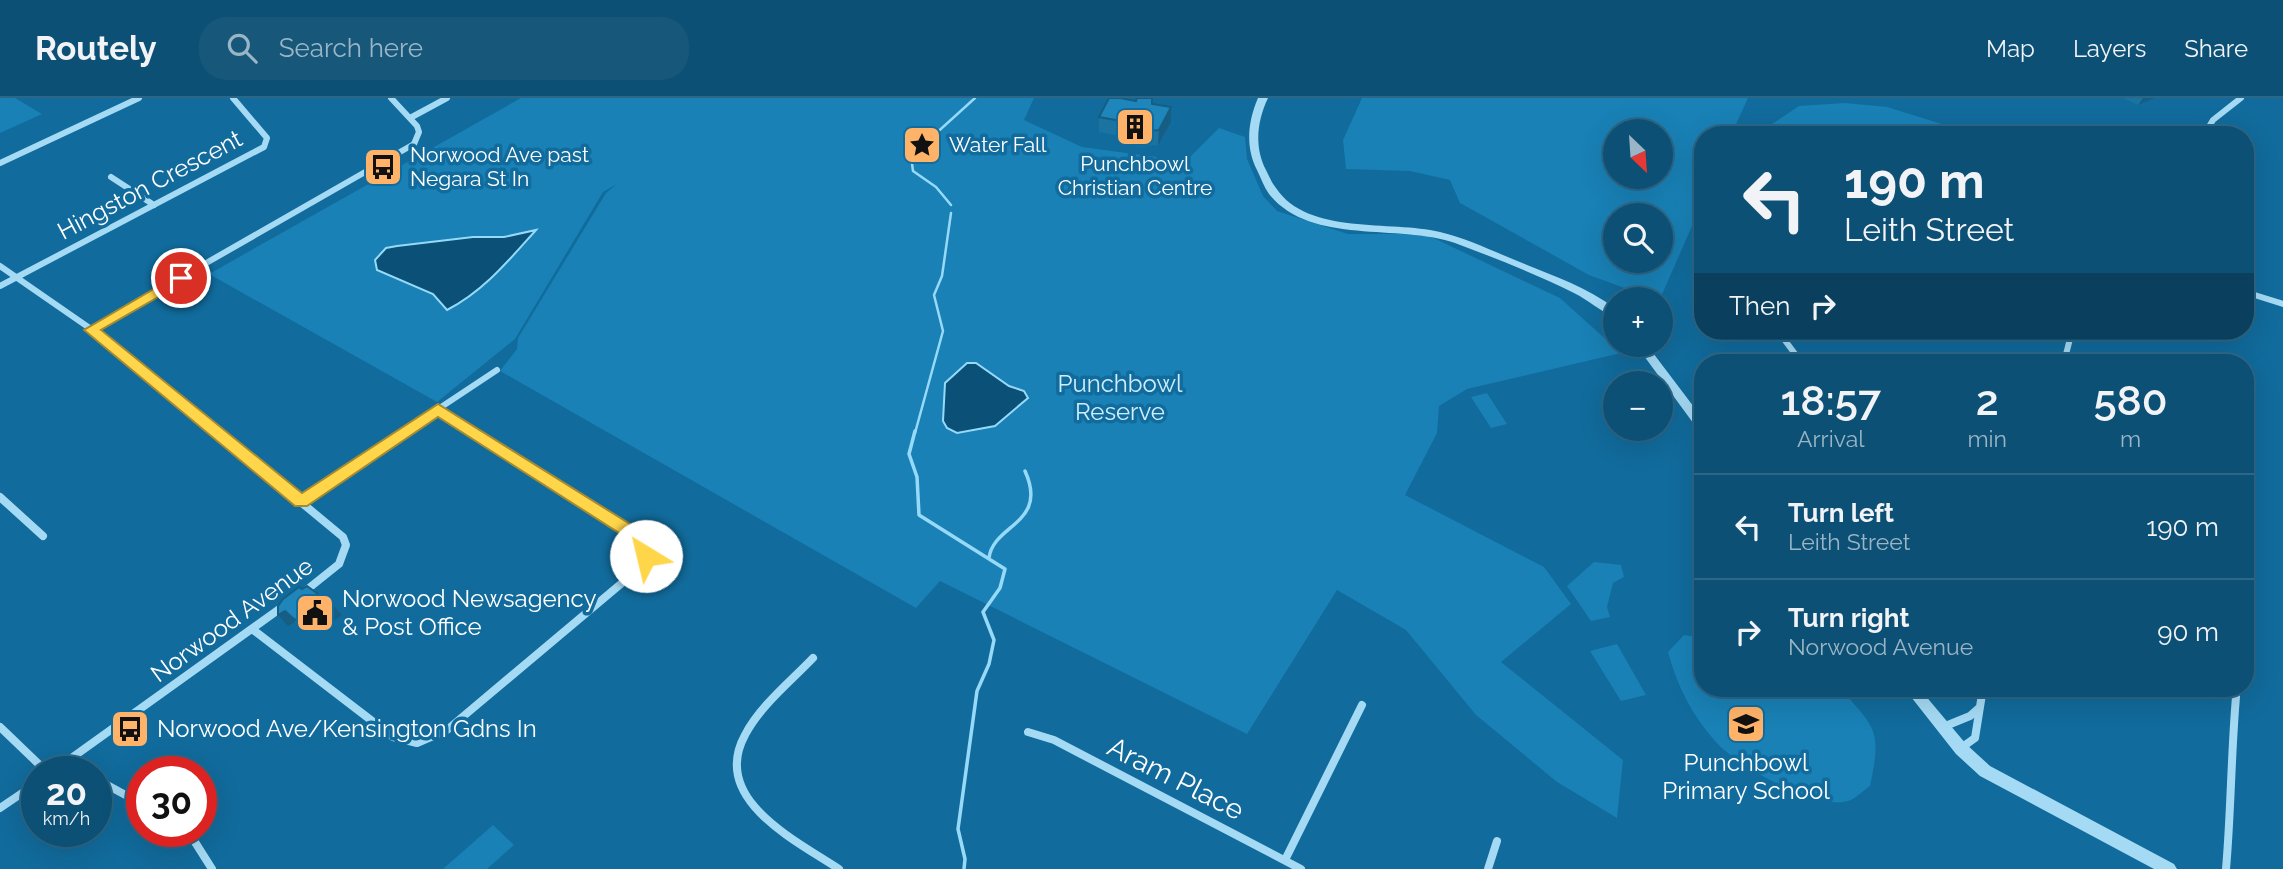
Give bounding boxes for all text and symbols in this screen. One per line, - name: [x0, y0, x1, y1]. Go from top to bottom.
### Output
- search box: [199, 17, 689, 80]
- text: Routely: [35, 29, 157, 68]
- icon: search: [223, 29, 261, 67]
- text: Search here: [279, 33, 423, 63]
- text: Map: [1986, 34, 2035, 63]
- text: Layers: [2073, 34, 2146, 63]
- text: Share: [2184, 34, 2248, 63]
- building icon: Punchbowl Christian Centre: [1114, 106, 1156, 148]
- north arrow: [1603, 119, 1673, 189]
- map controls: [1603, 119, 1673, 441]
- street label: Hingston Crescent: [53, 124, 247, 245]
- place icon: Water Fall: [901, 124, 943, 166]
- place label: Water Fall: [949, 132, 1047, 157]
- place label: Norwood Ave past Negara St In: [410, 142, 589, 191]
- bus stop icon: Norwood Ave past Negara St In: [362, 146, 404, 188]
- place label: Punchbowl Christian Centre: [1058, 151, 1212, 200]
- text: 190 m: [1844, 152, 1985, 209]
- icon: left: [1729, 154, 1820, 245]
- button: search: [1603, 203, 1673, 273]
- text: Leith Street: [1844, 211, 2014, 248]
- pin: [151, 248, 211, 308]
- icon: arrive: [162, 259, 200, 297]
- button: +: [1603, 287, 1673, 357]
- icon: right: [1804, 287, 1842, 325]
- text: Then: [1729, 291, 1790, 321]
- park label: Punchbowl Reserve: [1057, 369, 1183, 426]
- button: −: [1603, 371, 1673, 441]
- text: 18:57: [1780, 376, 1881, 425]
- text: 2: [1976, 376, 1999, 425]
- text: 580: [2093, 376, 2168, 425]
- text: Arrival: [1797, 425, 1864, 452]
- text: min: [1967, 425, 2007, 452]
- text: m: [2120, 425, 2141, 452]
- text: Turn left: [1788, 498, 1894, 528]
- icon: left: [1729, 508, 1767, 546]
- text: 190 m: [2146, 512, 2219, 542]
- position arrow: [609, 519, 683, 593]
- text: Leith Street: [1788, 528, 1910, 555]
- street label: Norwood Avenue: [145, 551, 318, 688]
- place label: Norwood Newsagency & Post Office: [342, 584, 597, 641]
- public building icon: Norwood Newsagency & Post Office: [294, 592, 336, 634]
- text: Turn right: [1788, 603, 1909, 633]
- icon: right: [1729, 613, 1767, 651]
- text: 90 m: [2157, 617, 2219, 647]
- text: Norwood Avenue: [1788, 633, 1973, 660]
- school or university icon: Punchbowl Primary School: [1725, 703, 1767, 745]
- bus stop icon: Norwood Ave/Kensington Gdns In: [109, 708, 151, 750]
- place label: Norwood Ave/Kensington Gdns In: [157, 714, 537, 743]
- street label: Aram Place: [1102, 730, 1250, 827]
- place label: Punchbowl Primary School: [1662, 748, 1830, 805]
- speed limit sign: 30: [126, 756, 217, 847]
- text: 20: [46, 772, 87, 813]
- text: km/h: [43, 808, 90, 829]

